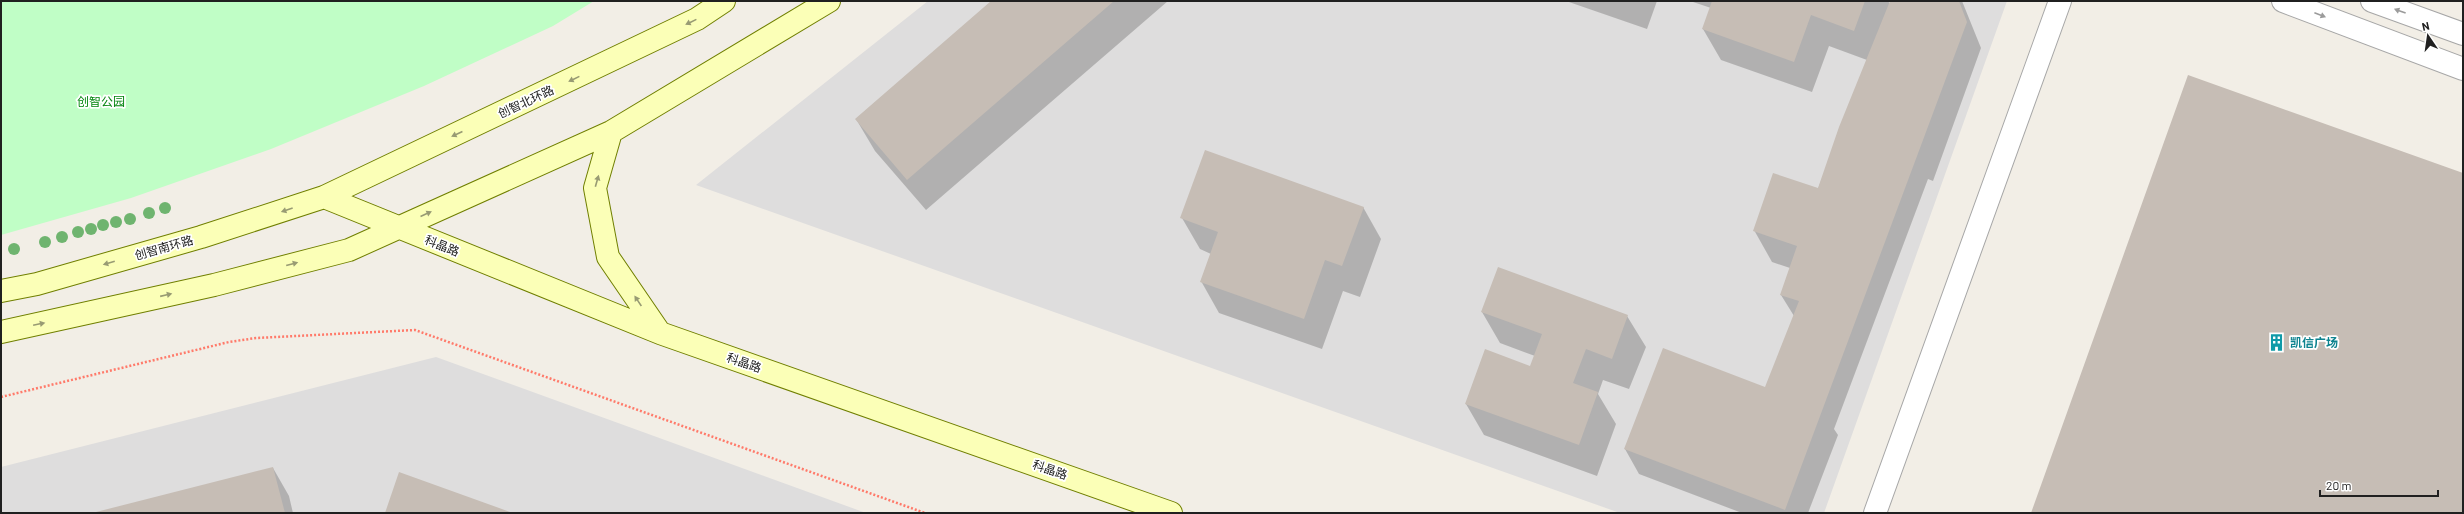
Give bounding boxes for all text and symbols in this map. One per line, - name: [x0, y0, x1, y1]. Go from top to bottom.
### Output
- one-way arrow: [2394, 8, 2406, 14]
- one-way arrow: [2314, 12, 2326, 18]
- north arrow: [2408, 16, 2448, 56]
- one-way arrow: [685, 19, 697, 25]
- text: N: [2421, 19, 2431, 33]
- one-way arrow: [569, 76, 580, 82]
- street label: 创智北环路: [495, 82, 556, 120]
- park label: 创智公园: [77, 94, 125, 108]
- one-way arrow: [451, 131, 462, 137]
- one-way arrow: [594, 175, 600, 187]
- one-way arrow: [281, 207, 293, 213]
- one-way arrow: [421, 210, 433, 216]
- street label: 创智南环路: [133, 232, 194, 262]
- street label: 科晶路: [423, 232, 462, 258]
- one-way arrow: [103, 260, 115, 266]
- one-way arrow: [287, 261, 299, 267]
- one-way arrow: [160, 292, 172, 298]
- one-way arrow: [634, 296, 642, 306]
- one-way arrow: [33, 320, 45, 326]
- building icon: 凯信广场: [2267, 333, 2287, 353]
- place label: 凯信广场: [2290, 335, 2338, 349]
- street label: 科晶路: [725, 350, 764, 375]
- street label: 科晶路: [1031, 457, 1070, 482]
- scale bar: [2320, 472, 2438, 498]
- text: 20 m: [2326, 478, 2352, 492]

